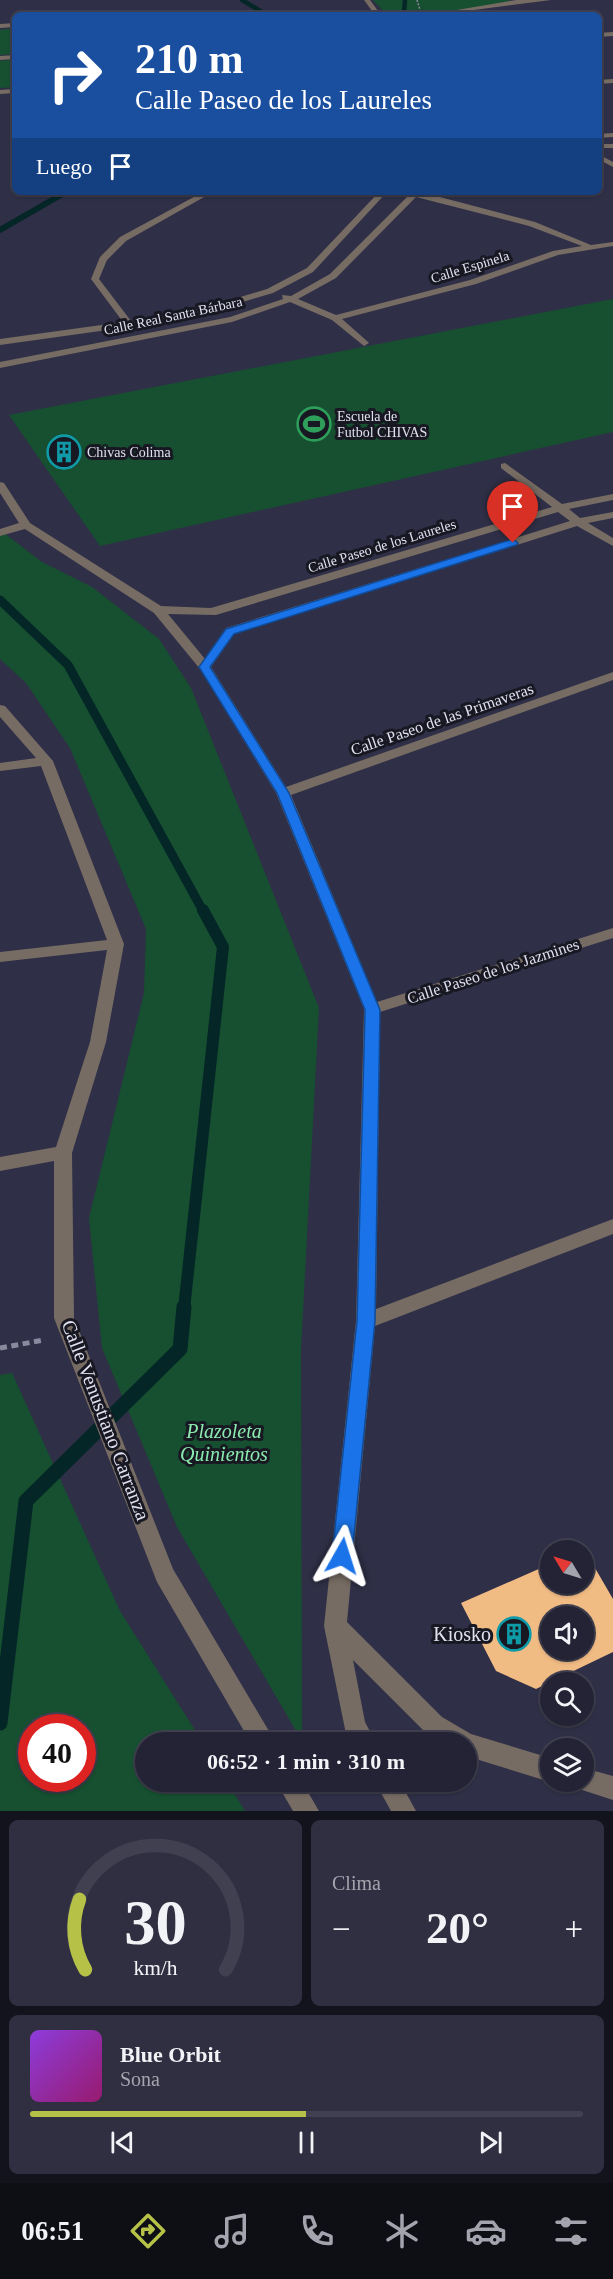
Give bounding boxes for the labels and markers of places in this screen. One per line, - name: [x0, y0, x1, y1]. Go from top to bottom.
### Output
- sports icon: Escuela de Futbol CHIVAS: [296, 406, 332, 442]
- place label: Escuela de Futbol CHIVAS: [337, 409, 427, 440]
- building icon: Chivas Colima: [46, 434, 82, 470]
- place label: Chivas Colima: [87, 445, 171, 460]
- pin: [487, 481, 538, 543]
- building icon: Kiosko: [496, 1616, 532, 1652]
- place label: Kiosko: [433, 1623, 491, 1645]

